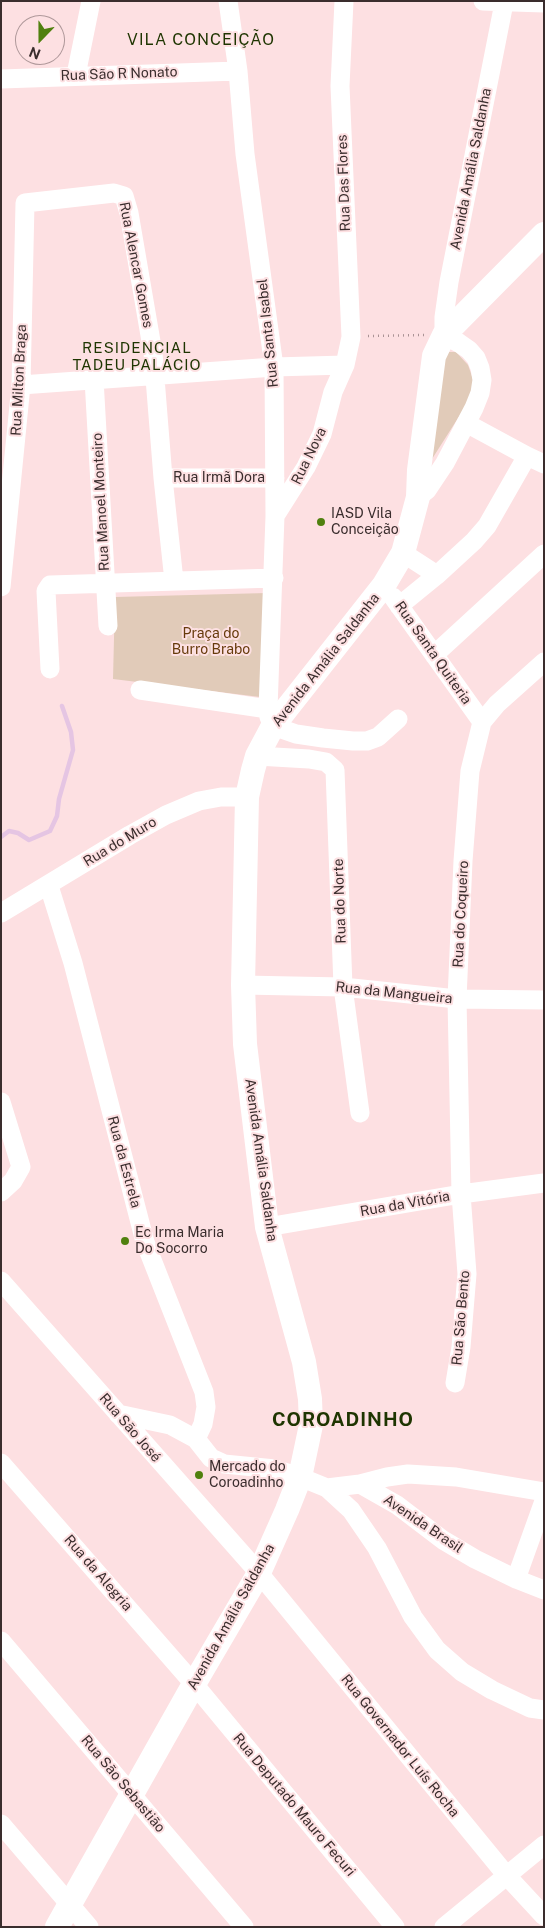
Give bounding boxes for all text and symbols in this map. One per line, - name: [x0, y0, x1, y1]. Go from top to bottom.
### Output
- north arrow: [15, 15, 65, 65]
- district label: VILA CONCEIÇÃO: [125, 30, 277, 50]
- text: N: [27, 44, 43, 62]
- street label: Rua São R Nonato: [60, 64, 178, 84]
- street label: Avenida Amália Saldanha: [447, 87, 495, 251]
- street label: Rua Das Flores: [334, 134, 354, 232]
- street label: Rua Alencar Gomes: [116, 201, 156, 329]
- street label: Rua Santa Isabel: [254, 278, 282, 388]
- street label: Rua Milton Braga: [8, 324, 30, 436]
- district label: RESIDENCIAL TADEU PALÁCIO: [71, 339, 203, 374]
- street label: Rua Nova: [288, 425, 330, 487]
- street label: Rua Manoel Monteiro: [89, 433, 113, 571]
- street label: Rua Irmã Dora: [173, 470, 265, 486]
- place label: IASD Vila Conceição: [331, 506, 399, 538]
- marker: IASD Vila Conceição: [315, 516, 327, 528]
- street label: Avenida Amália Saldanha: [269, 590, 383, 730]
- street label: Rua Santa Quiteria: [391, 598, 475, 708]
- park label: Praça do Burro Brabo: [172, 626, 250, 658]
- street label: Rua do Muro: [80, 814, 160, 870]
- street label: Rua do Norte: [330, 858, 350, 944]
- street label: Rua do Coqueiro: [450, 860, 472, 968]
- street label: Rua da Mangueira: [335, 979, 453, 1007]
- street label: Avenida Amália Saldanha: [241, 1077, 281, 1243]
- street label: Rua da Estrela: [104, 1114, 144, 1210]
- street label: Rua da Vitória: [359, 1188, 451, 1220]
- place label: Ec Irma Maria Do Socorro: [135, 1225, 224, 1258]
- marker: Ec Irma Maria Do Socorro: [119, 1235, 131, 1247]
- street label: Rua São Bento: [448, 1270, 474, 1366]
- street label: Rua São José: [96, 1390, 164, 1466]
- district label: COROADINHO: [271, 1409, 415, 1431]
- place label: Mercado do Coroadinho: [209, 1459, 286, 1491]
- marker: Mercado do Coroadinho: [193, 1469, 205, 1481]
- street label: Avenida Brasil: [380, 1491, 466, 1557]
- street label: Rua da Alegria: [60, 1532, 136, 1614]
- street label: Avenida Amália Saldanha: [184, 1541, 278, 1693]
- street label: Rua Governador Luís Rocha: [337, 1671, 463, 1821]
- street label: Rua Deputado Mauro Fecuri: [229, 1730, 359, 1880]
- street label: Rua São Sebastião: [77, 1732, 169, 1836]

